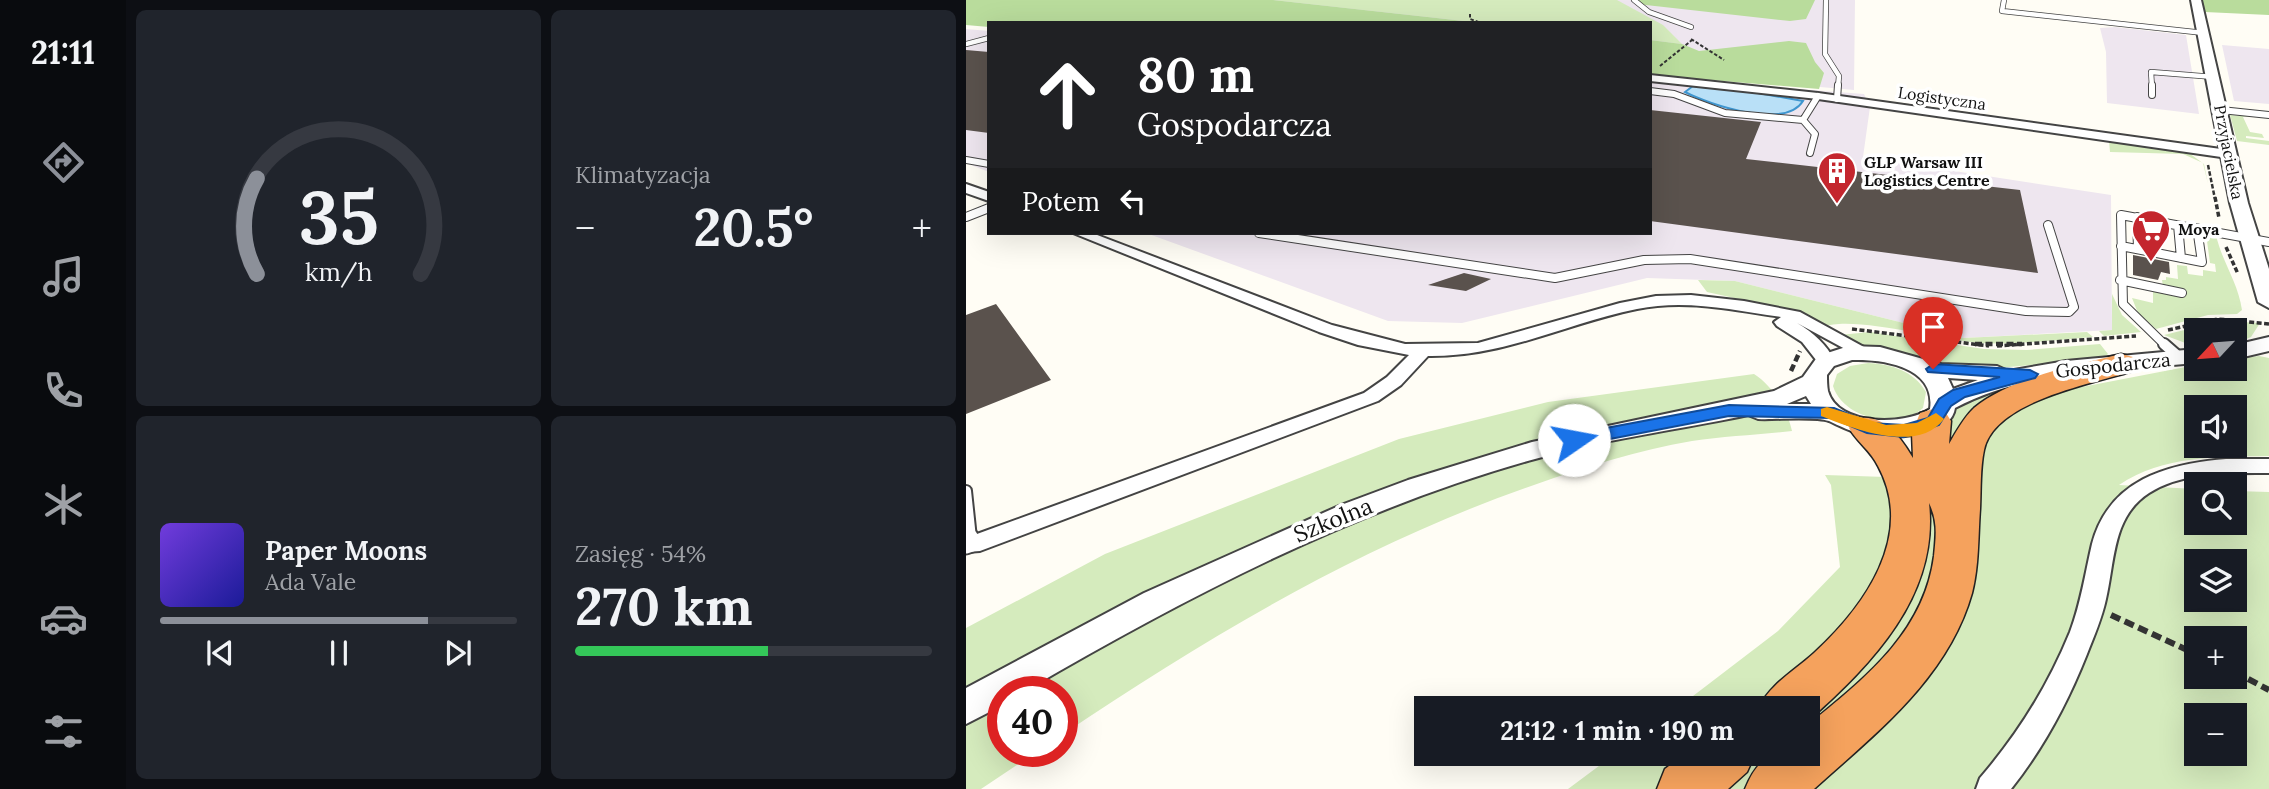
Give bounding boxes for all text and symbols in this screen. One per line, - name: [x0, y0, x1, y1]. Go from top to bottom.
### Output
- text: 21:11: [31, 32, 95, 73]
- text: 80 m: [1137, 43, 1254, 105]
- icon: ahead: [1022, 49, 1113, 140]
- street label: Logistyczna: [1897, 82, 1987, 114]
- street label: Przyjacielska: [2210, 103, 2248, 201]
- text: Gospodarcza: [1137, 104, 1332, 145]
- icon: directions: [39, 138, 88, 187]
- building icon: GLP Warsaw III Logistics Centre: [1816, 150, 1858, 205]
- place label: GLP Warsaw III Logistics Centre: [1864, 152, 1990, 190]
- text: Klimatyzacja: [575, 160, 711, 189]
- text: 35: [298, 171, 379, 264]
- icon: left: [1114, 182, 1152, 220]
- text: Potem: [1022, 185, 1100, 218]
- text: 20.5°: [694, 194, 813, 260]
- text: −: [575, 204, 595, 252]
- text: +: [912, 204, 932, 252]
- supermarket icon: Moya: [2130, 208, 2172, 263]
- place label: Moya: [2178, 219, 2220, 239]
- icon: music: [39, 252, 88, 301]
- text: km/h: [305, 256, 372, 288]
- pin: [1903, 297, 1963, 369]
- icon: arrive: [1914, 308, 1952, 346]
- north arrow: [2184, 318, 2247, 382]
- map controls: [2184, 318, 2247, 766]
- street label: Gospodarcza: [2054, 347, 2172, 383]
- icon: phone: [39, 366, 88, 415]
- button: sound: [2184, 395, 2247, 458]
- position arrow: [1537, 403, 1611, 477]
- button: search: [2184, 472, 2247, 535]
- icon: climate: [39, 480, 88, 529]
- street label: Szkolna: [1289, 491, 1377, 548]
- text: Paper Moons: [265, 534, 427, 567]
- text: Zasięg · 54%: [575, 539, 706, 568]
- button: layers: [2184, 549, 2247, 612]
- text: Ada Vale: [265, 567, 356, 596]
- text: 270 km: [575, 573, 753, 639]
- icon: car: [39, 594, 88, 643]
- button: +: [2184, 626, 2247, 689]
- icon: previous: [201, 634, 239, 672]
- icon: pause: [320, 634, 358, 672]
- icon: next: [439, 634, 477, 672]
- speed limit sign: 40: [987, 676, 1078, 767]
- button: −: [2184, 703, 2247, 766]
- icon: filters: [39, 707, 88, 756]
- text: 21:12 · 1 min · 190 m: [1500, 714, 1734, 747]

